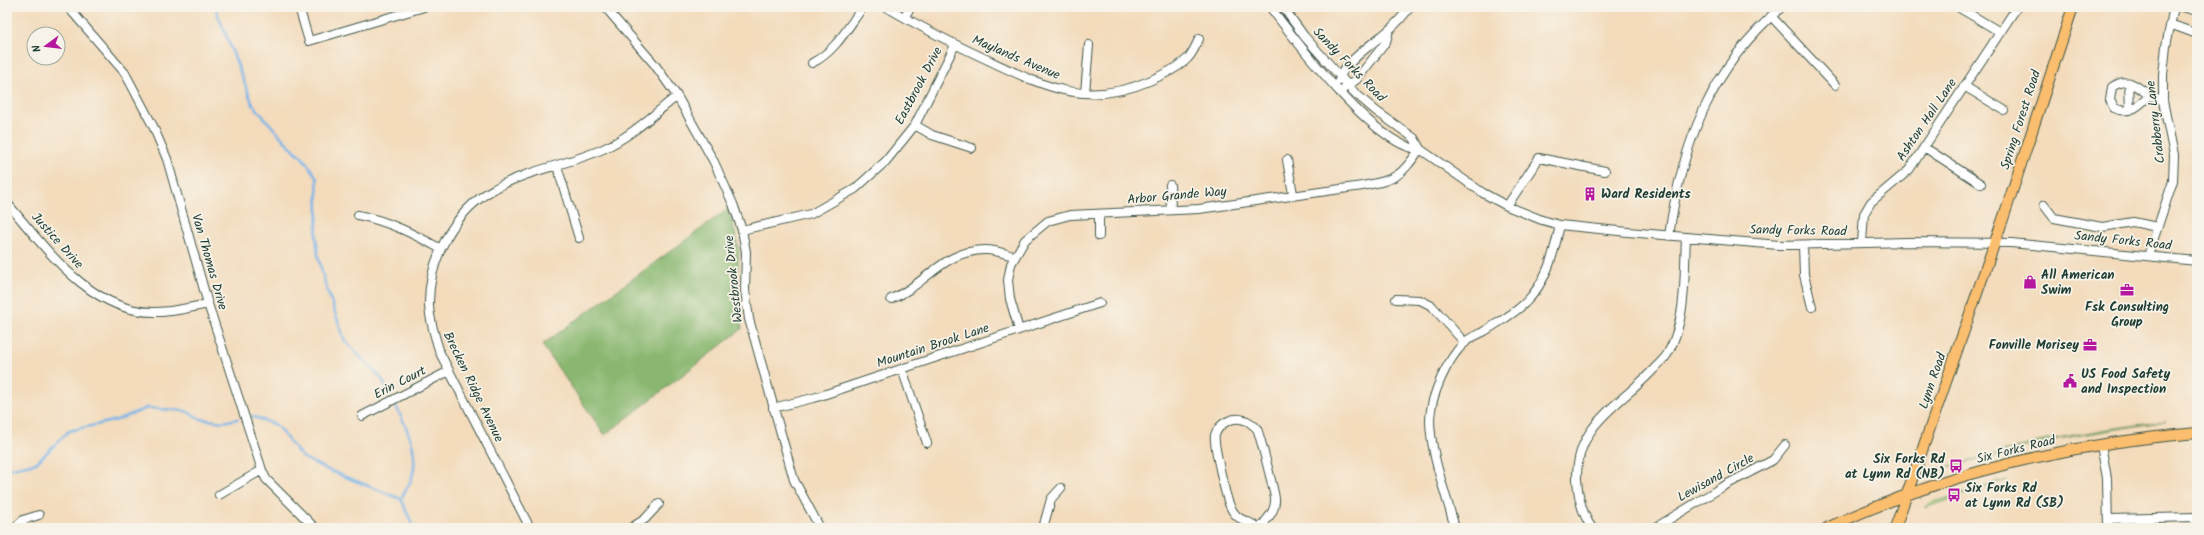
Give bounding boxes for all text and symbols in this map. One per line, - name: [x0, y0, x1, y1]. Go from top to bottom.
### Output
- street label: Sandy Forks Road: [1308, 23, 1391, 108]
- north arrow: [26, 26, 66, 66]
- street label: Maylands Avenue: [969, 30, 1064, 86]
- text: N: [28, 43, 47, 54]
- street label: Eastbrook Drive: [890, 43, 948, 129]
- street label: Spring Forest Road: [1995, 67, 2047, 172]
- street label: Ashton Hall Lane: [1891, 74, 1963, 166]
- street label: Crabberry Lane: [2140, 79, 2172, 165]
- street label: Arbor Grande Way: [1126, 181, 1228, 211]
- place label: Ward Residents: [1601, 184, 1691, 205]
- building icon: Ward Residents: [1582, 186, 1598, 202]
- street label: Justice Drive: [26, 208, 88, 274]
- street label: Van Thomas Drive: [185, 211, 233, 313]
- street label: Sandy Forks Road: [1749, 220, 1847, 242]
- street label: Sandy Forks Road: [2073, 225, 2173, 257]
- street label: Westbrook Drive: [719, 234, 749, 324]
- place label: All American Swim: [2041, 265, 2115, 301]
- shop icon: All American Swim: [2022, 274, 2038, 290]
- office icon: Fsk Consulting Group: [2119, 282, 2135, 298]
- place label: Fsk Consulting Group: [2085, 297, 2169, 333]
- street label: Mountain Brook Lane: [874, 318, 992, 374]
- street label: Brecken Ridge Avenue: [437, 328, 509, 446]
- place label: Fonville Morisey: [1989, 335, 2079, 356]
- office icon: Fonville Morisey: [2082, 337, 2098, 353]
- street label: Lynn Road: [1914, 350, 1953, 412]
- street label: Erin Court: [370, 360, 431, 405]
- place label: US Food Safety and Inspection: [2081, 364, 2170, 400]
- public building icon: US Food Safety and Inspection: [2062, 373, 2078, 389]
- street label: Six Forks Road: [1974, 430, 2058, 470]
- street label: Lewisand Circle: [1674, 448, 1758, 508]
- place label: Six Forks Rd at Lynn Rd (NB): [1845, 449, 1946, 485]
- bus stop icon: Six Forks Rd at Lynn Rd (NB): [1948, 458, 1964, 474]
- place label: Six Forks Rd at Lynn Rd (SB): [1965, 478, 2064, 514]
- bus stop icon: Six Forks Rd at Lynn Rd (SB): [1946, 487, 1962, 503]

